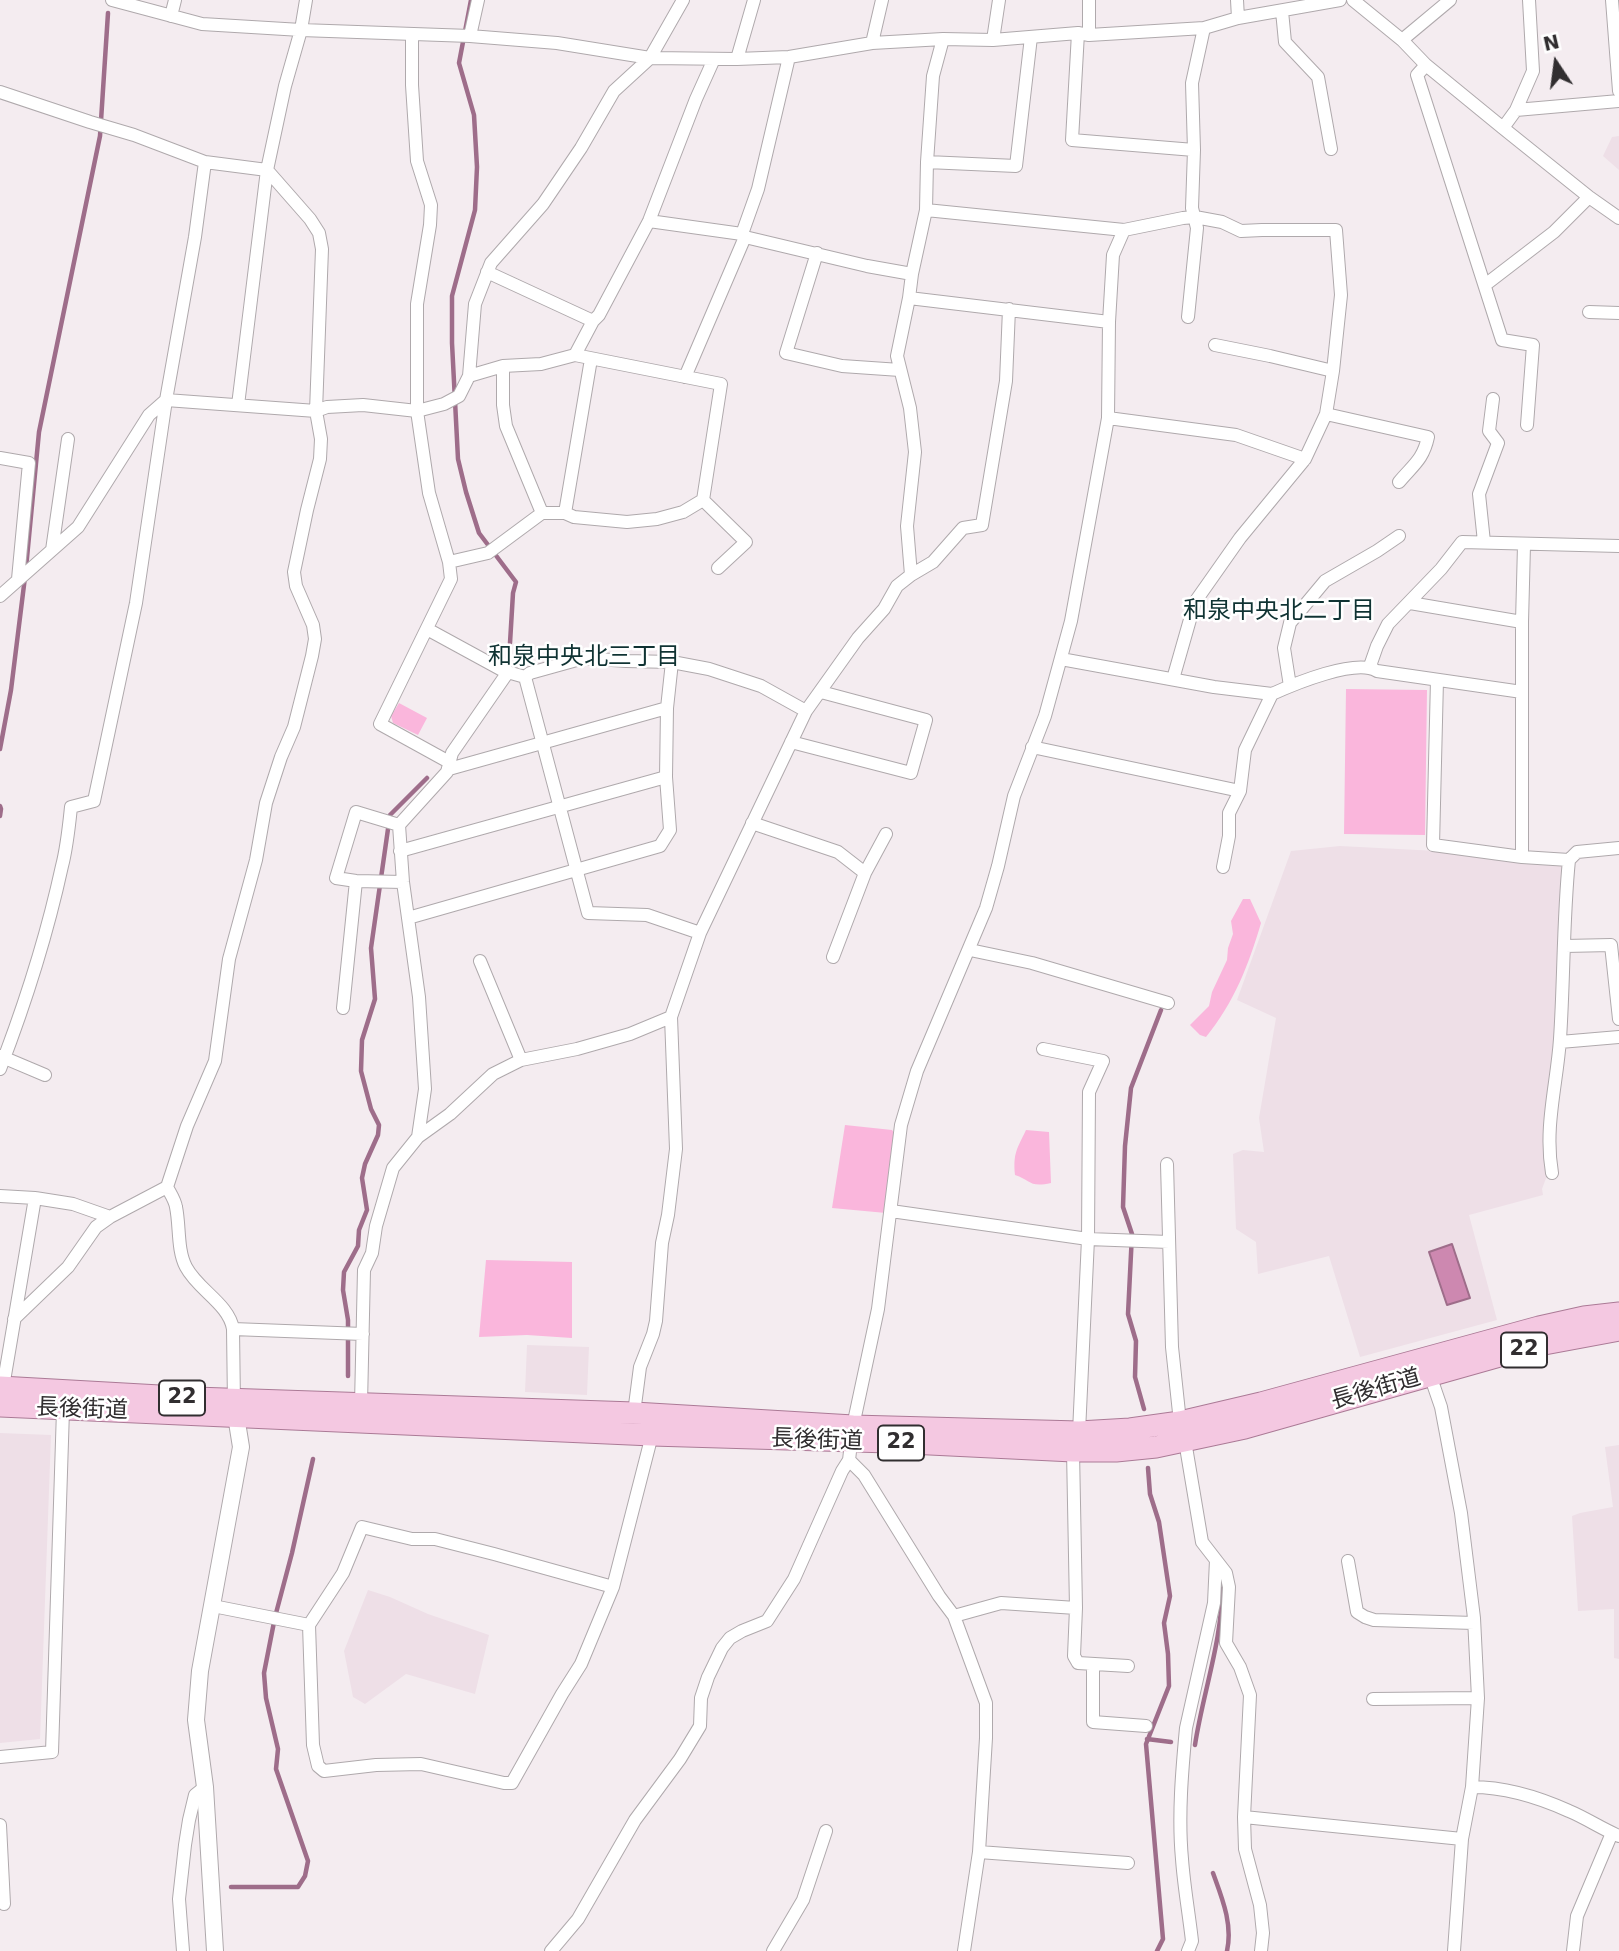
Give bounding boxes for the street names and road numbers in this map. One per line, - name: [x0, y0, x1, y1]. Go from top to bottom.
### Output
- road number: 22: [1501, 1332, 1547, 1368]
- street label: 長後街道: [1328, 1364, 1424, 1416]
- road number: 22: [159, 1380, 205, 1416]
- street label: 長後街道: [36, 1395, 128, 1425]
- street label: 長後街道: [771, 1426, 863, 1456]
- road number: 22: [878, 1426, 924, 1460]

